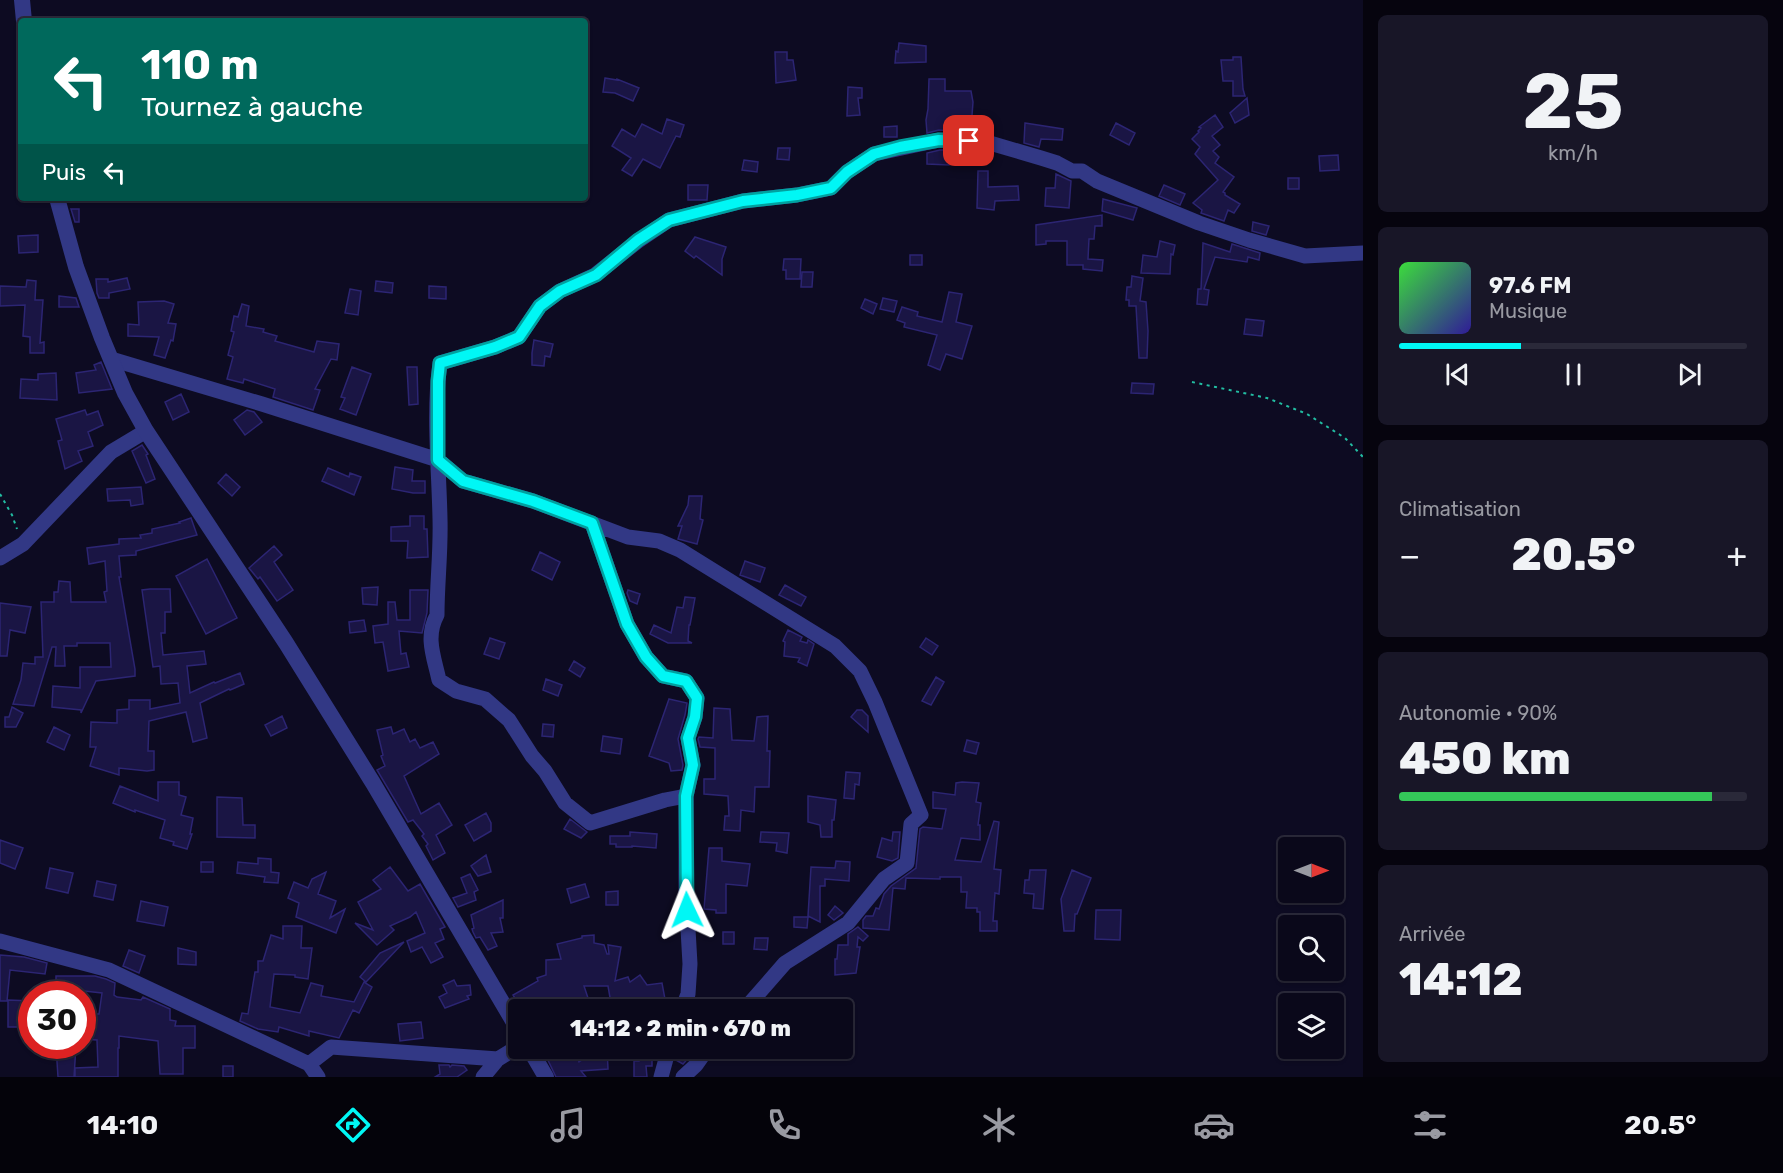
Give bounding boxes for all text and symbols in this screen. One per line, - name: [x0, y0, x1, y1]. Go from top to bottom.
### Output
- text: 110 m: [141, 40, 259, 90]
- icon: left: [42, 42, 120, 120]
- text: 25: [1522, 55, 1624, 148]
- text: Tournez à gauche: [141, 91, 363, 123]
- pin: [943, 115, 994, 166]
- icon: arrive: [952, 124, 985, 157]
- text: km/h: [1548, 141, 1598, 165]
- icon: left: [98, 156, 131, 189]
- text: Puis: [42, 159, 86, 186]
- text: 97.6 FM: [1489, 272, 1571, 299]
- text: Musique: [1489, 299, 1567, 323]
- icon: previous: [1441, 358, 1474, 391]
- icon: pause: [1557, 358, 1590, 391]
- icon: next: [1673, 358, 1706, 391]
- text: Climatisation: [1399, 497, 1521, 521]
- text: 20.5°: [1511, 528, 1636, 581]
- text: −: [1399, 536, 1420, 575]
- text: +: [1726, 536, 1747, 575]
- text: Autonomie · 90%: [1399, 701, 1557, 725]
- text: 450 km: [1399, 732, 1571, 785]
- north arrow: [1278, 837, 1344, 903]
- map controls: [1278, 837, 1344, 1059]
- position arrow: [655, 878, 719, 942]
- button: search: [1278, 915, 1344, 981]
- text: Arrivée: [1399, 922, 1466, 946]
- text: 14:12: [1399, 953, 1523, 1006]
- speed limit sign: 30: [18, 981, 96, 1059]
- button: layers: [1278, 993, 1344, 1059]
- text: 14:12 · 2 min · 670 m: [570, 1015, 791, 1042]
- icon: directions: [332, 1104, 374, 1146]
- icon: music: [547, 1104, 589, 1146]
- icon: phone: [763, 1104, 805, 1146]
- icon: climate: [978, 1104, 1020, 1146]
- icon: car: [1193, 1104, 1235, 1146]
- icon: filters: [1409, 1104, 1451, 1146]
- text: 14:10: [87, 1109, 158, 1141]
- text: 20.5°: [1624, 1109, 1696, 1141]

